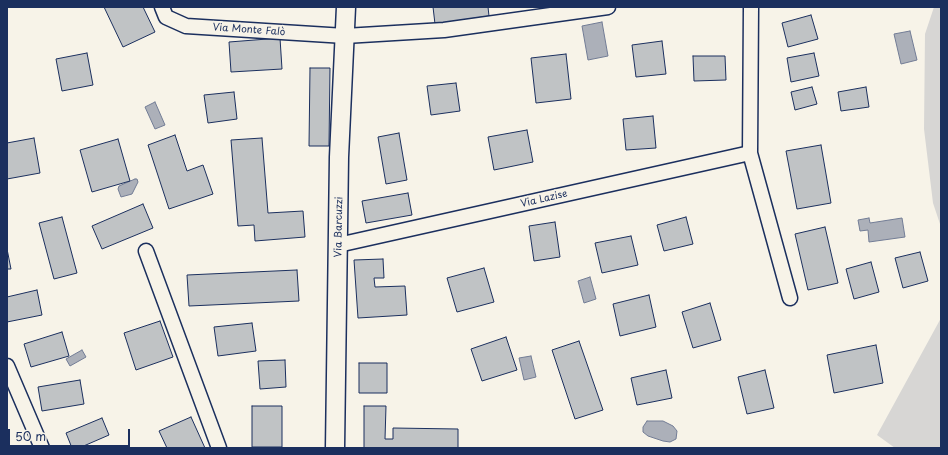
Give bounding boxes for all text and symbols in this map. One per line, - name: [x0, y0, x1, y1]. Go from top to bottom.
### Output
- street label: Via Monte Falò: [212, 21, 286, 39]
- street label: Via Lazise: [519, 188, 569, 210]
- street label: Via Barcuzzi: [332, 196, 346, 258]
- scale bar: [10, 421, 132, 447]
- text: 50 m: [15, 427, 46, 445]

